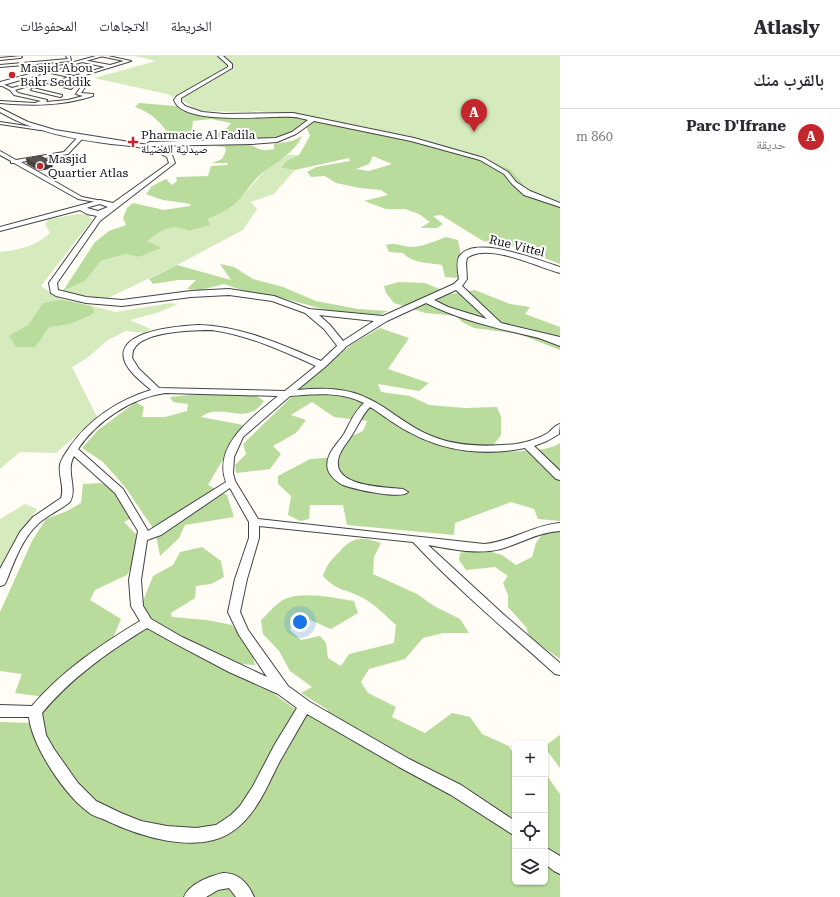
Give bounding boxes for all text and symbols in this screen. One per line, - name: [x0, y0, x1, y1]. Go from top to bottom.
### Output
- text: Atlasly: [754, 16, 820, 39]
- text: المحفوظات: [20, 18, 77, 34]
- text: الاتجاهات: [99, 18, 149, 34]
- text: الخريطة: [171, 18, 212, 34]
- place label: Masjid Abou Bakr Seddik: [20, 61, 93, 89]
- marker: Masjid Abou Bakr Seddik: [7, 70, 17, 80]
- text: بالقرب منك: [753, 70, 824, 90]
- pin: A: [461, 99, 487, 132]
- text: Parc D'Ifrane: [686, 117, 786, 135]
- place label: Pharmacie Al Fadila صيدلية الفضيلة: [141, 128, 256, 156]
- text: 860 m: [576, 129, 613, 144]
- text: A: [806, 129, 816, 144]
- marker: Pharmacie Al Fadila صيدلية الفضيلة: [128, 137, 138, 147]
- text: حديقة: [756, 137, 786, 152]
- place label: Masjid Quartier Atlas: [48, 152, 128, 180]
- marker: Masjid Quartier Atlas: [35, 161, 45, 171]
- street label: Rue Vittel: [488, 232, 546, 260]
- your location: [290, 612, 310, 632]
- map controls: [512, 741, 548, 885]
- button: +: [512, 741, 548, 777]
- button: −: [512, 777, 548, 813]
- button: locate: [512, 813, 548, 849]
- button: layers: [512, 849, 548, 885]

